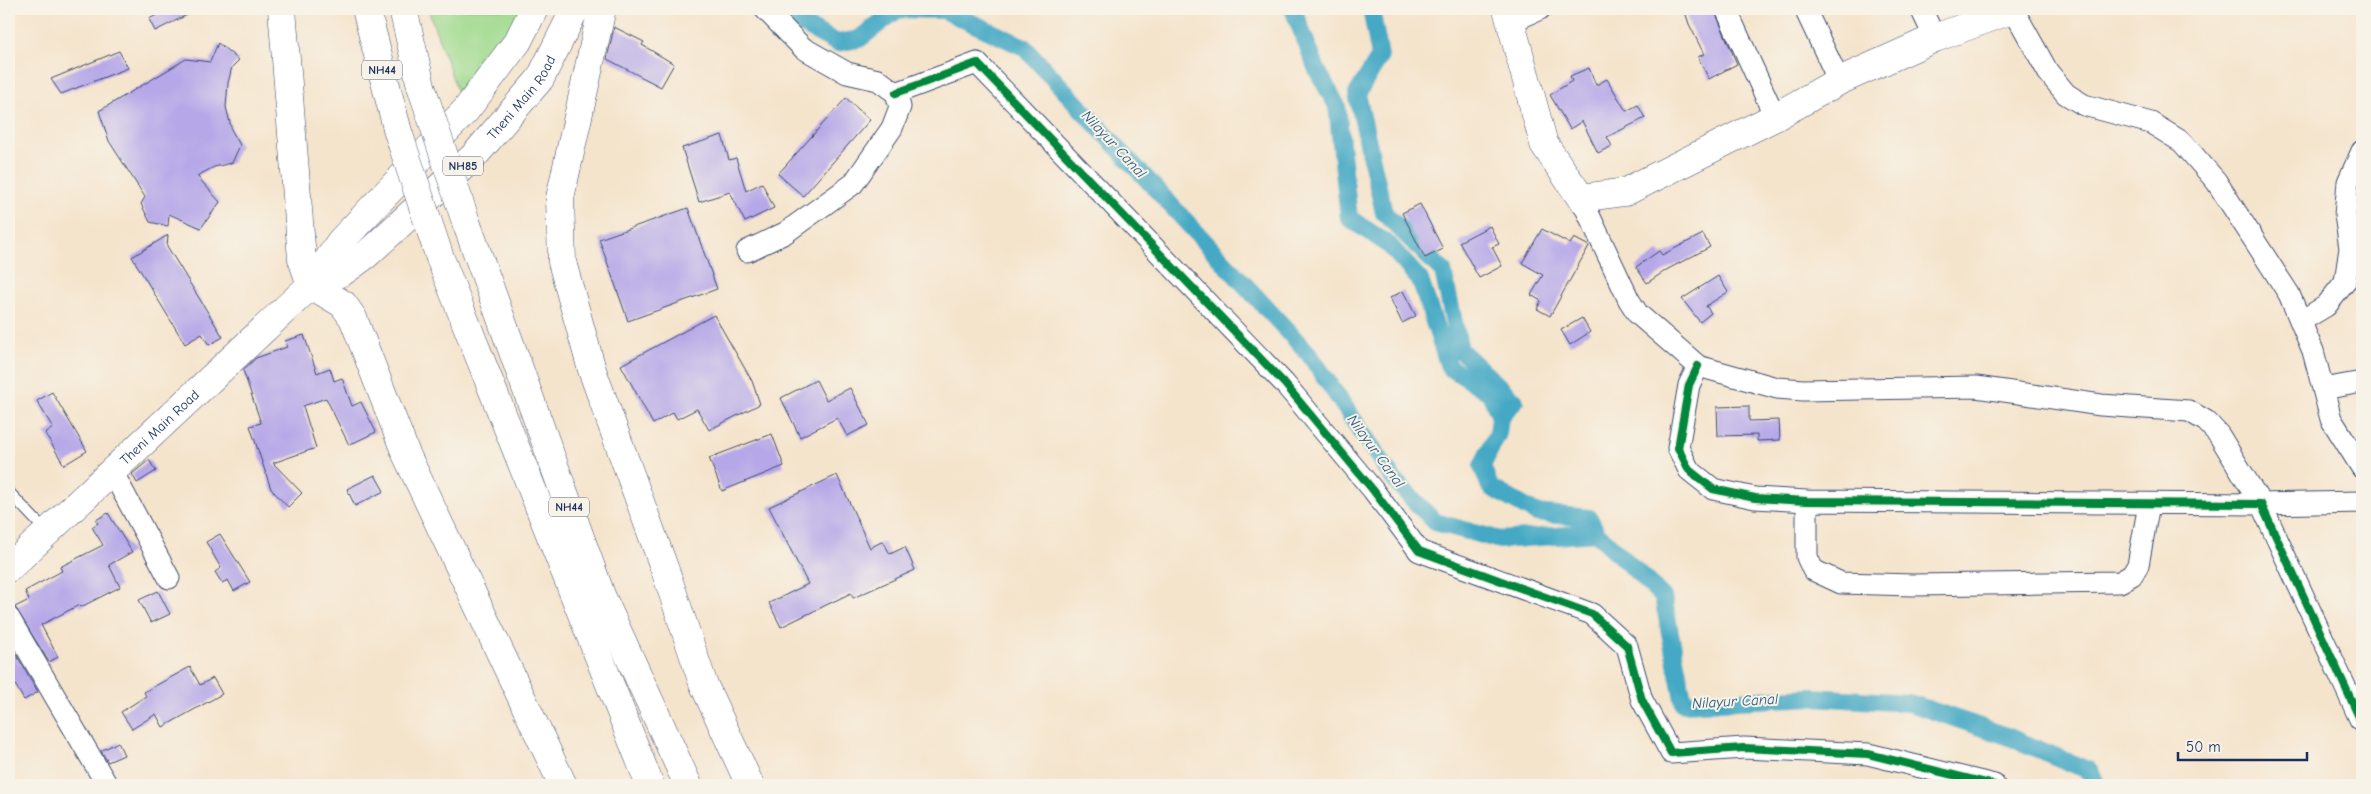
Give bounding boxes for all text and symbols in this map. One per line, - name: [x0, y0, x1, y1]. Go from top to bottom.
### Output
- street label: Theni Main Road: [484, 53, 559, 143]
- road number: NH44: [362, 60, 402, 80]
- water label: Nilayur Canal: [1078, 106, 1150, 182]
- road number: NH85: [443, 157, 483, 176]
- street label: Theni Main Road: [117, 386, 203, 469]
- water label: Nilayur Canal: [1343, 411, 1409, 492]
- road number: NH44: [549, 498, 589, 516]
- water label: Nilayur Canal: [1692, 690, 1779, 712]
- scale bar: [2178, 729, 2307, 761]
- text: 50 m: [2186, 738, 2221, 756]

